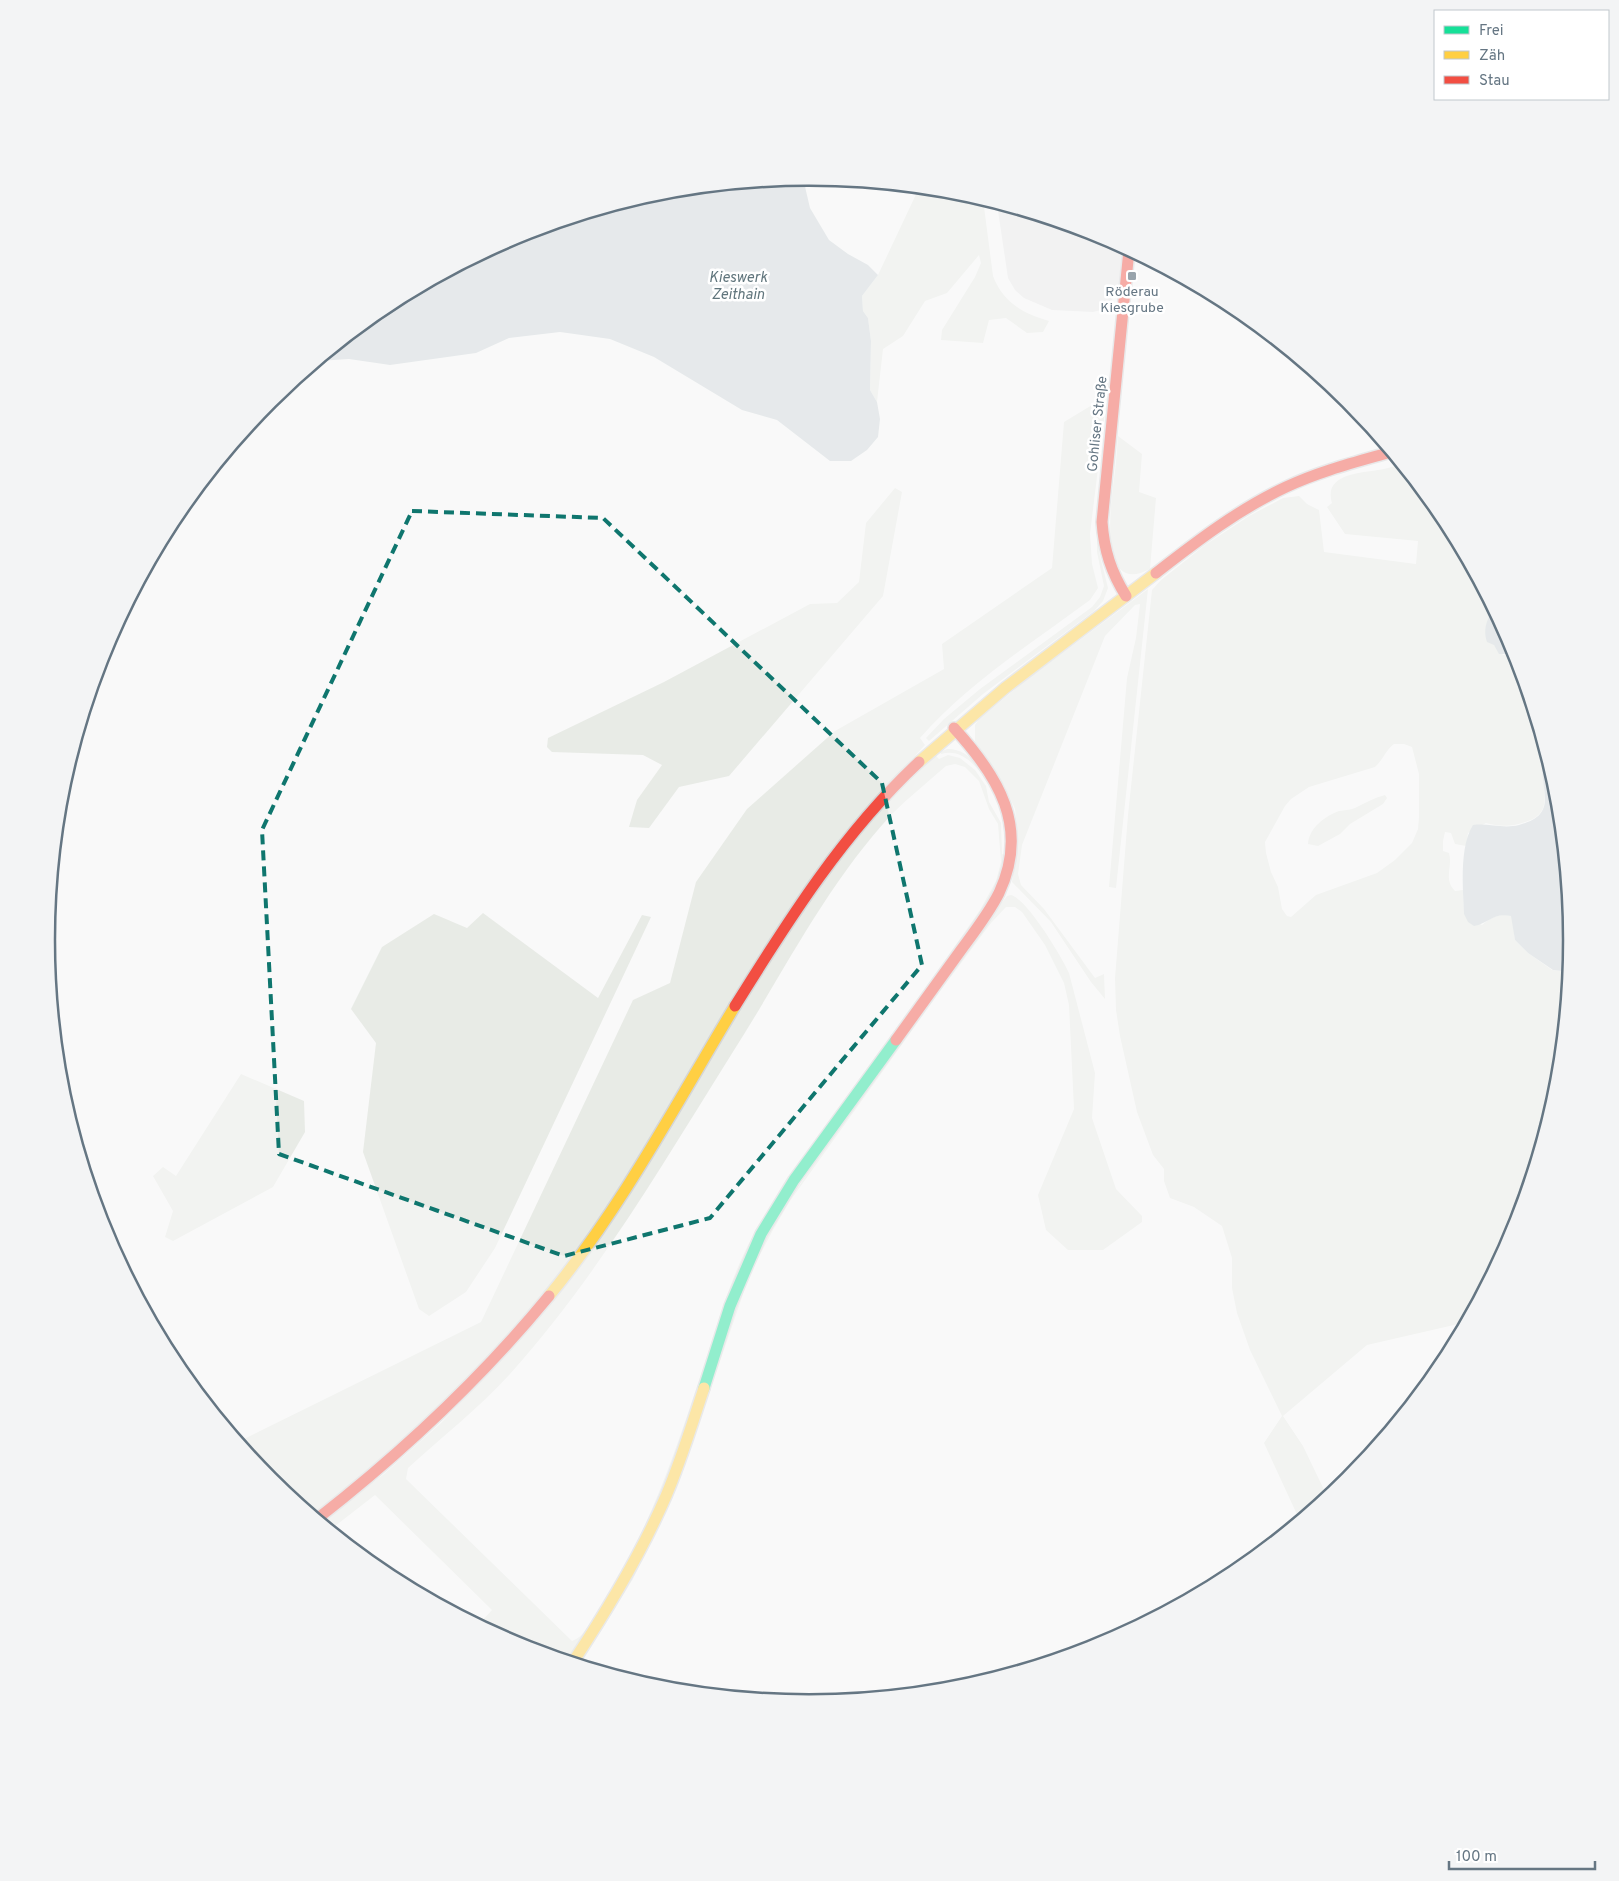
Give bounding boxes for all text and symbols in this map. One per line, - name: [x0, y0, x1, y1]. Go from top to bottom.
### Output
- legend: [1434, 10, 1609, 100]
- text: Frei: [1479, 22, 1504, 41]
- text: Zäh: [1479, 47, 1505, 66]
- text: Stau: [1479, 72, 1510, 91]
- water label: Kieswerk Zeithain: [709, 269, 768, 305]
- marker: Röderau Kiesgrube: [1126, 270, 1138, 282]
- place label: Röderau Kiesgrube: [1100, 284, 1164, 317]
- street label: Gohliser Straße: [1085, 375, 1111, 473]
- scale bar: [1449, 1838, 1595, 1870]
- text: 100 m: [1456, 1848, 1497, 1867]

